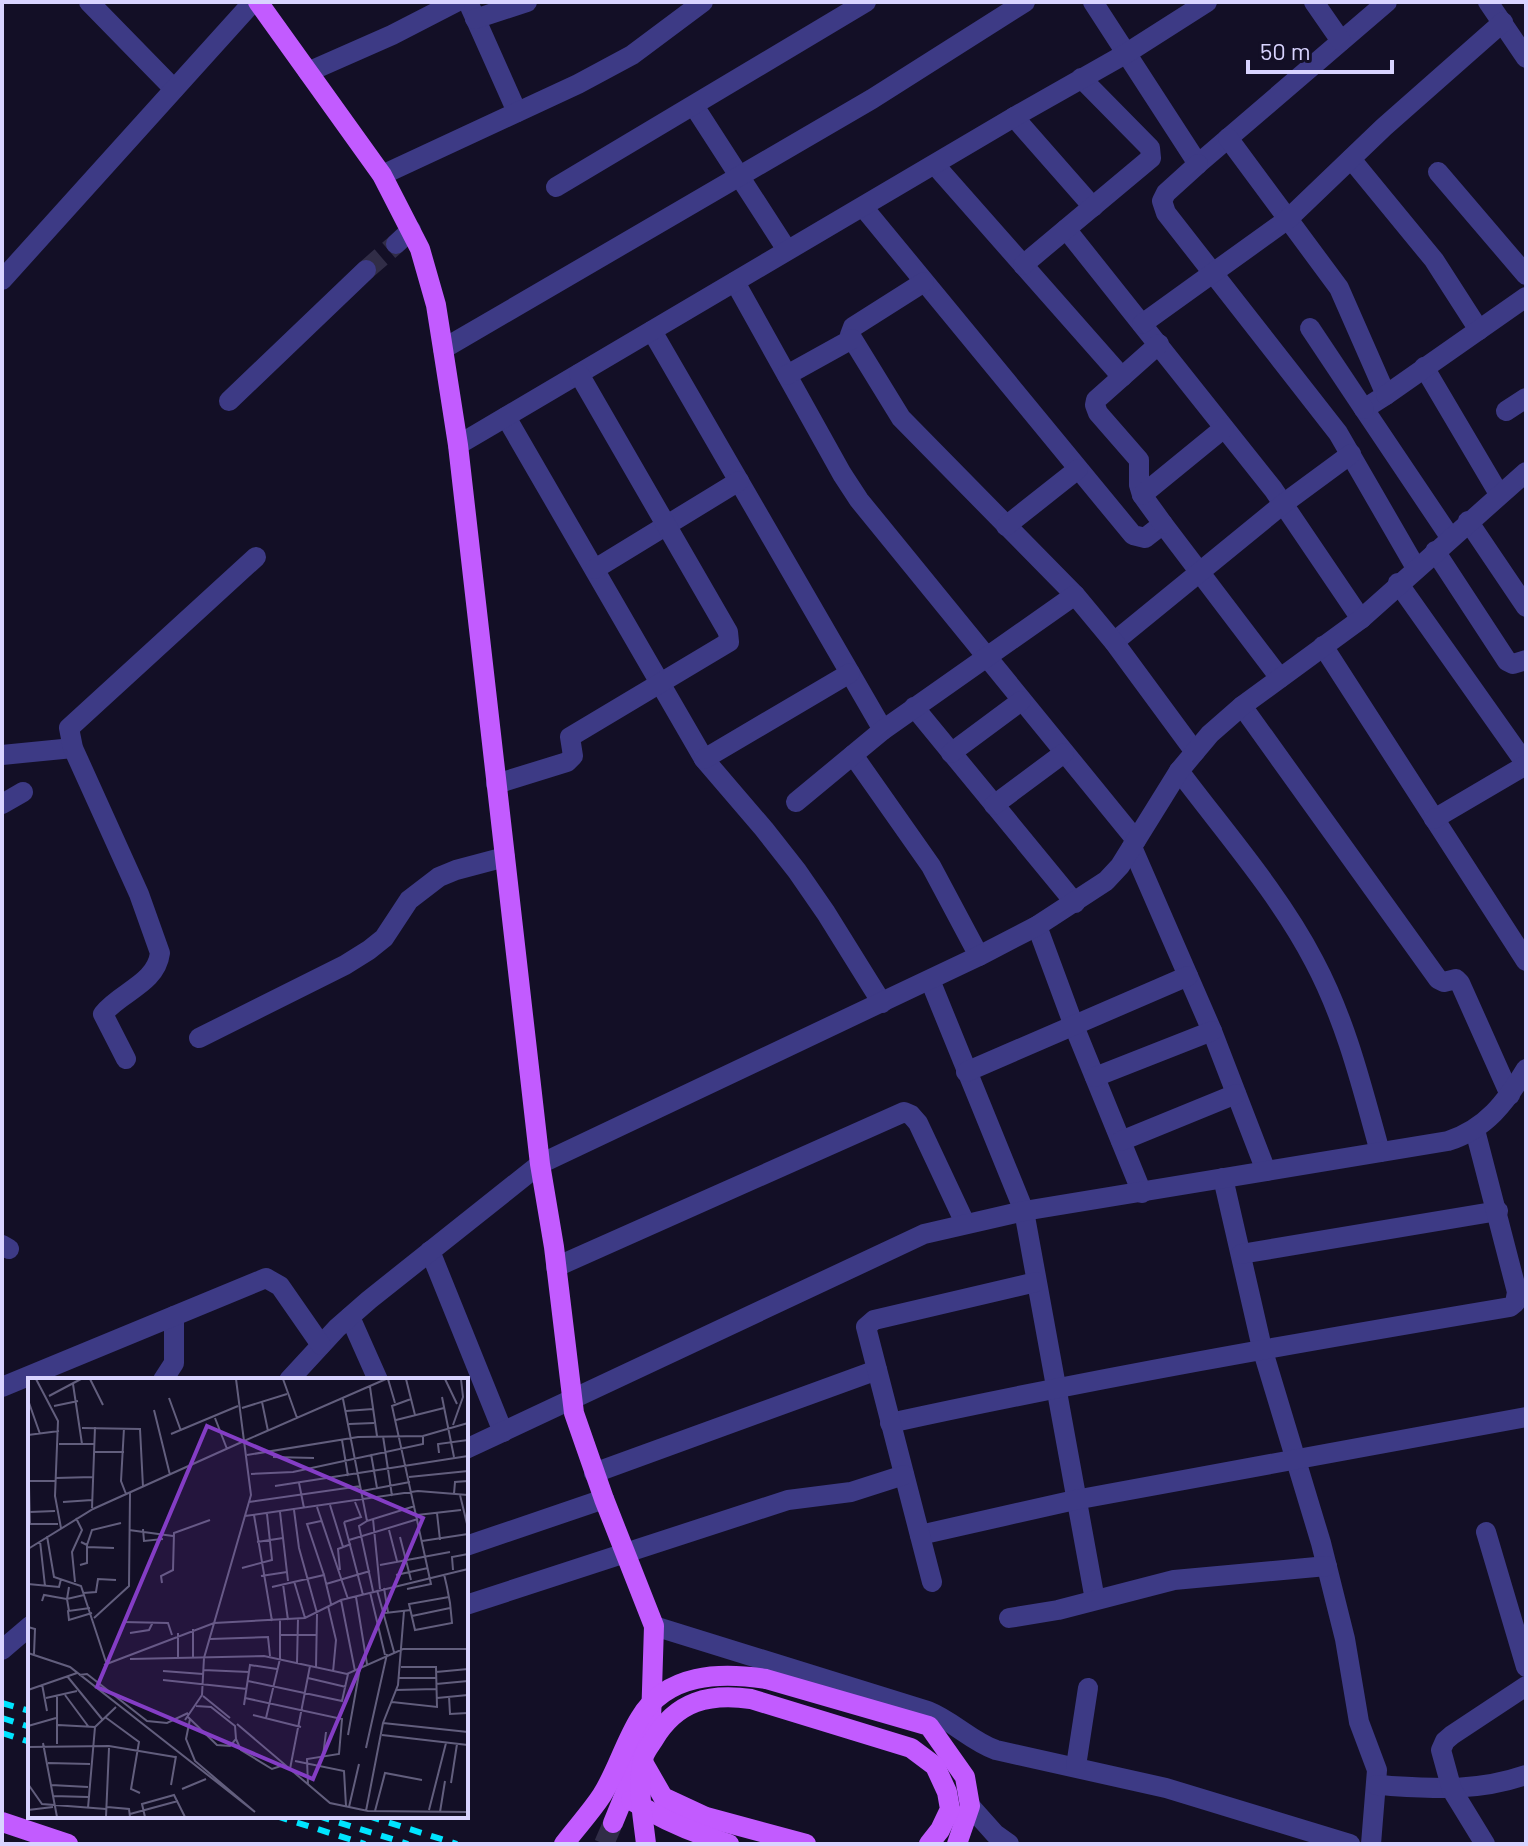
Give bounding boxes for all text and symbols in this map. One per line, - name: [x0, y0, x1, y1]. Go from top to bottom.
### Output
- scale bar: [1248, 24, 1392, 74]
- text: 50 m: [1260, 36, 1311, 65]
- inset map: [28, 1378, 468, 1818]

